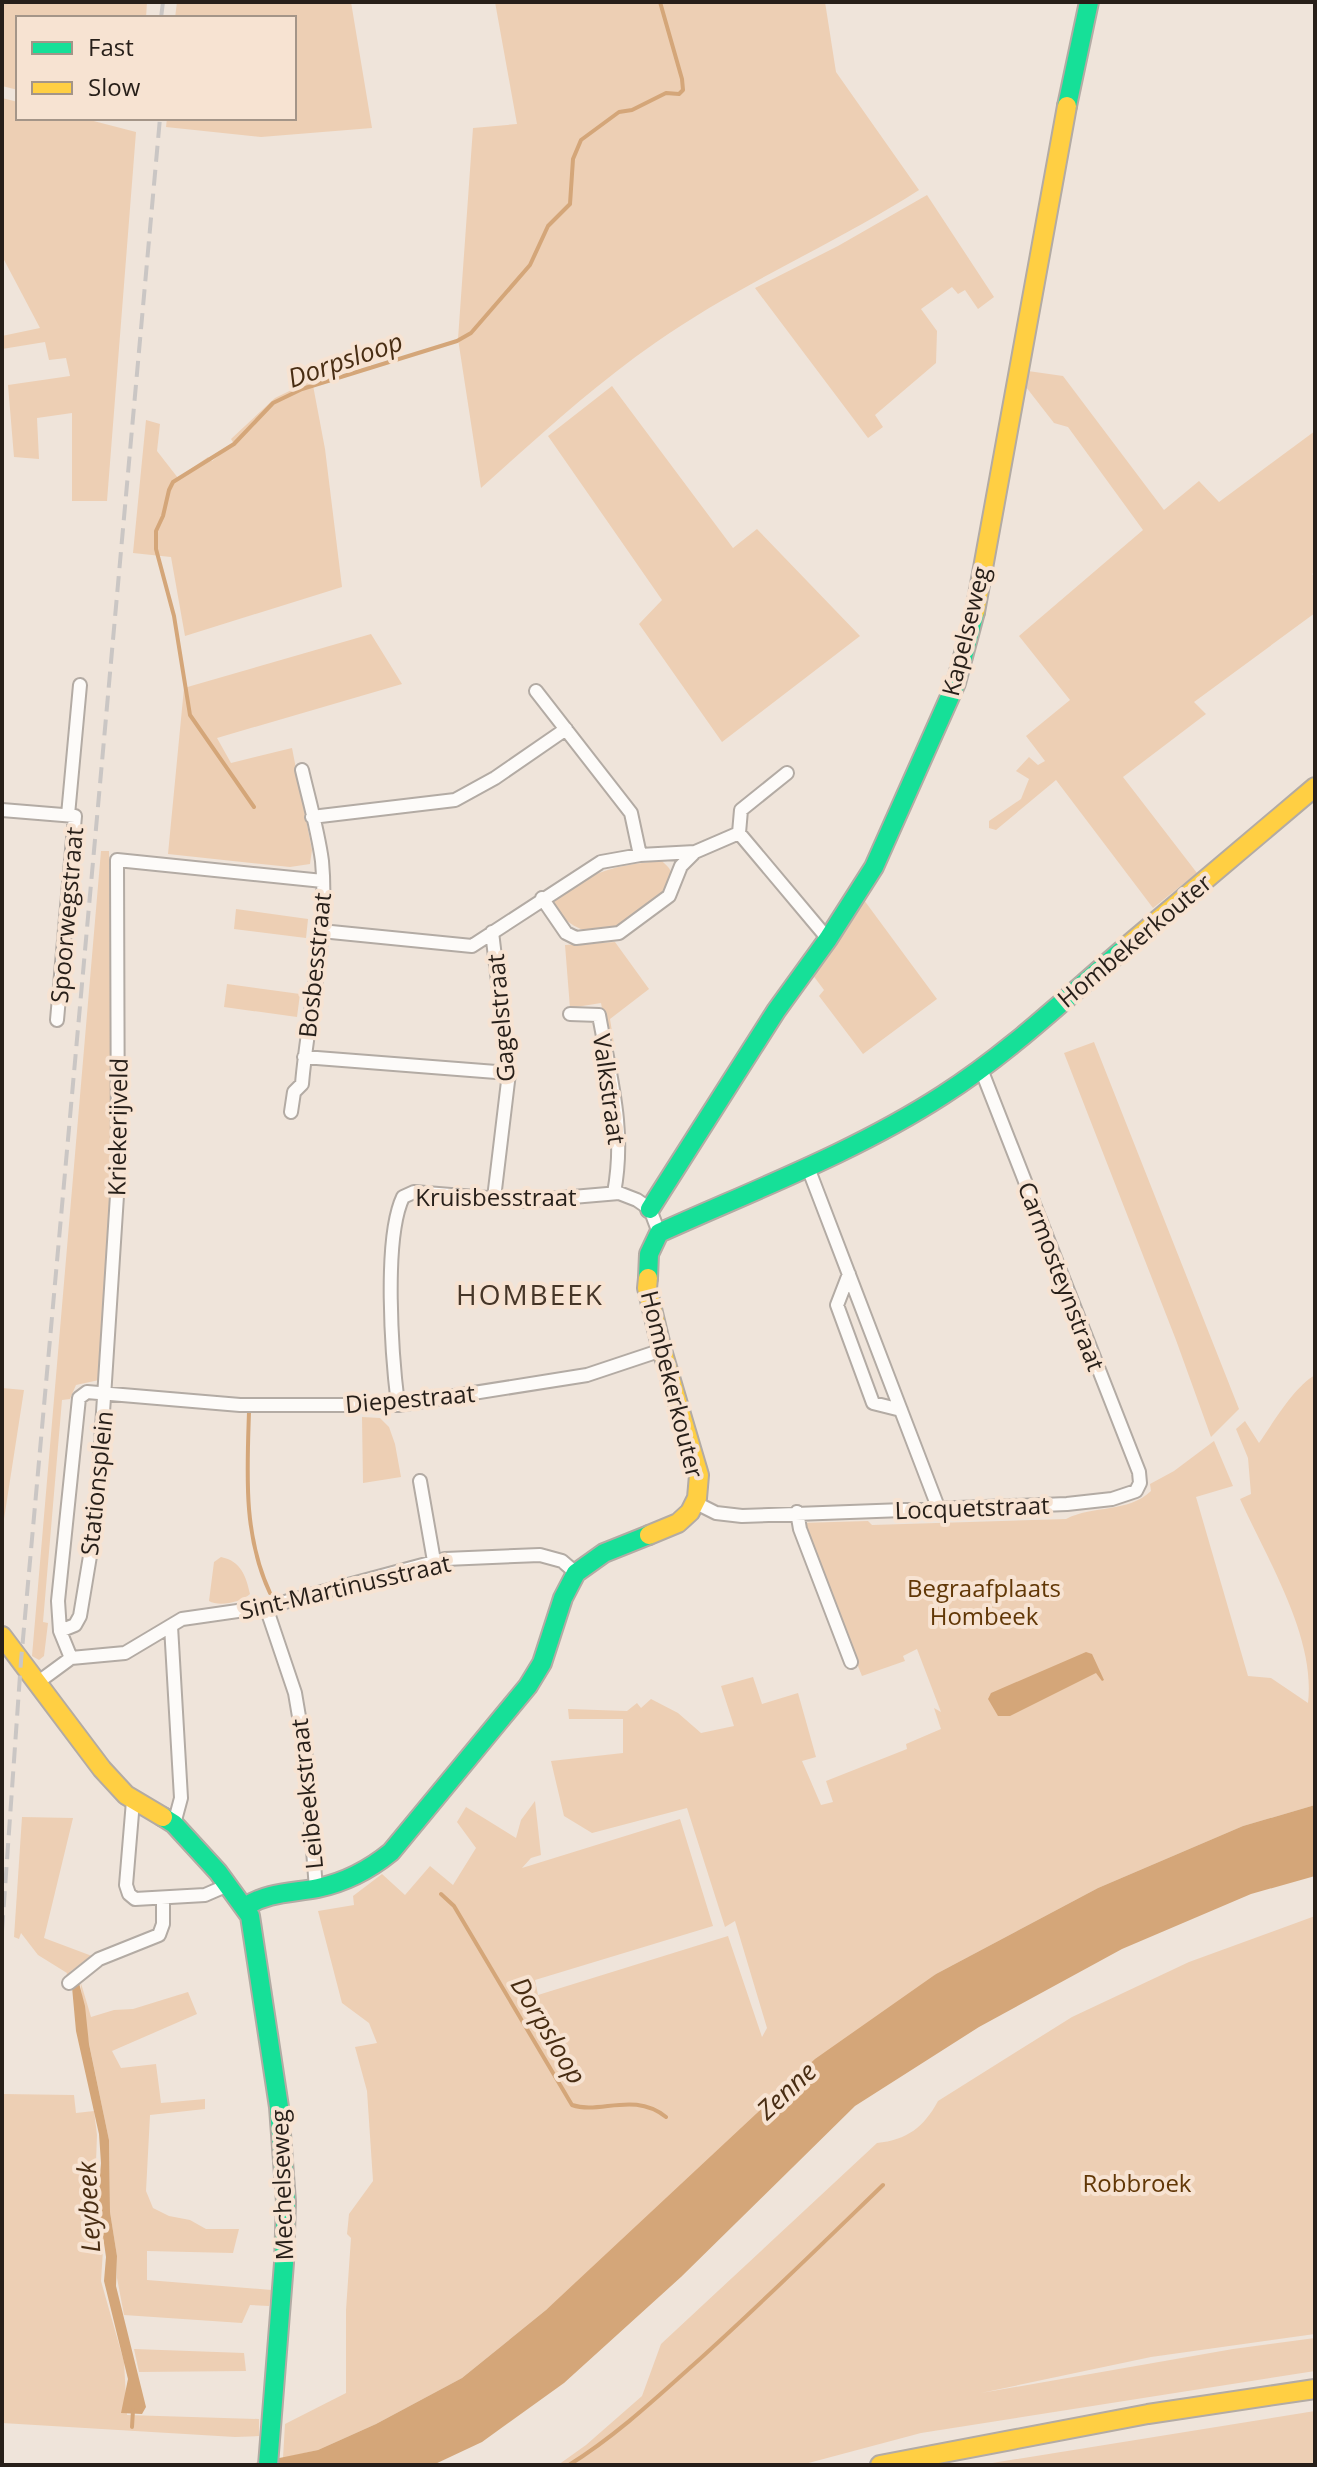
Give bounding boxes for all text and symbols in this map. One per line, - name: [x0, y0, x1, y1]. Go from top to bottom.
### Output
- legend: [16, 16, 296, 120]
- text: Fast: [88, 30, 134, 63]
- text: Slow: [88, 70, 141, 103]
- water label: Dorpsloop: [283, 323, 407, 395]
- street label: Kapelseweg: [933, 563, 997, 699]
- street label: Spoorwegstraat: [42, 826, 90, 1004]
- street label: Hombekerkouter: [1050, 866, 1218, 1014]
- street label: Bosbesstraat: [290, 891, 338, 1039]
- street label: Gagelstraat: [478, 953, 522, 1083]
- street label: Valkstraat: [586, 1032, 634, 1146]
- street label: Kriekerijveld: [99, 1058, 135, 1196]
- street label: Carmosteynstraat: [1011, 1177, 1113, 1375]
- street label: Kruisbesstraat: [415, 1180, 577, 1213]
- district label: HOMBEEK: [456, 1275, 604, 1313]
- street label: Hombekerkouter: [634, 1287, 712, 1481]
- street label: Diepestraat: [344, 1376, 476, 1420]
- street label: Stationsplein: [72, 1409, 120, 1557]
- street label: Locquetstraat: [894, 1488, 1050, 1526]
- street label: Sint-Martinusstraat: [236, 1546, 454, 1626]
- park label: Begraafplaats Hombeek: [907, 1571, 1061, 1632]
- street label: Leibeekstraat: [282, 1717, 330, 1871]
- water label: Dorpsloop: [503, 1970, 595, 2090]
- water label: Zenne: [748, 2053, 824, 2128]
- street label: Mechelseweg: [262, 2109, 300, 2261]
- water label: Leybeek: [68, 2159, 108, 2253]
- park label: Robbroek: [1083, 2166, 1192, 2199]

